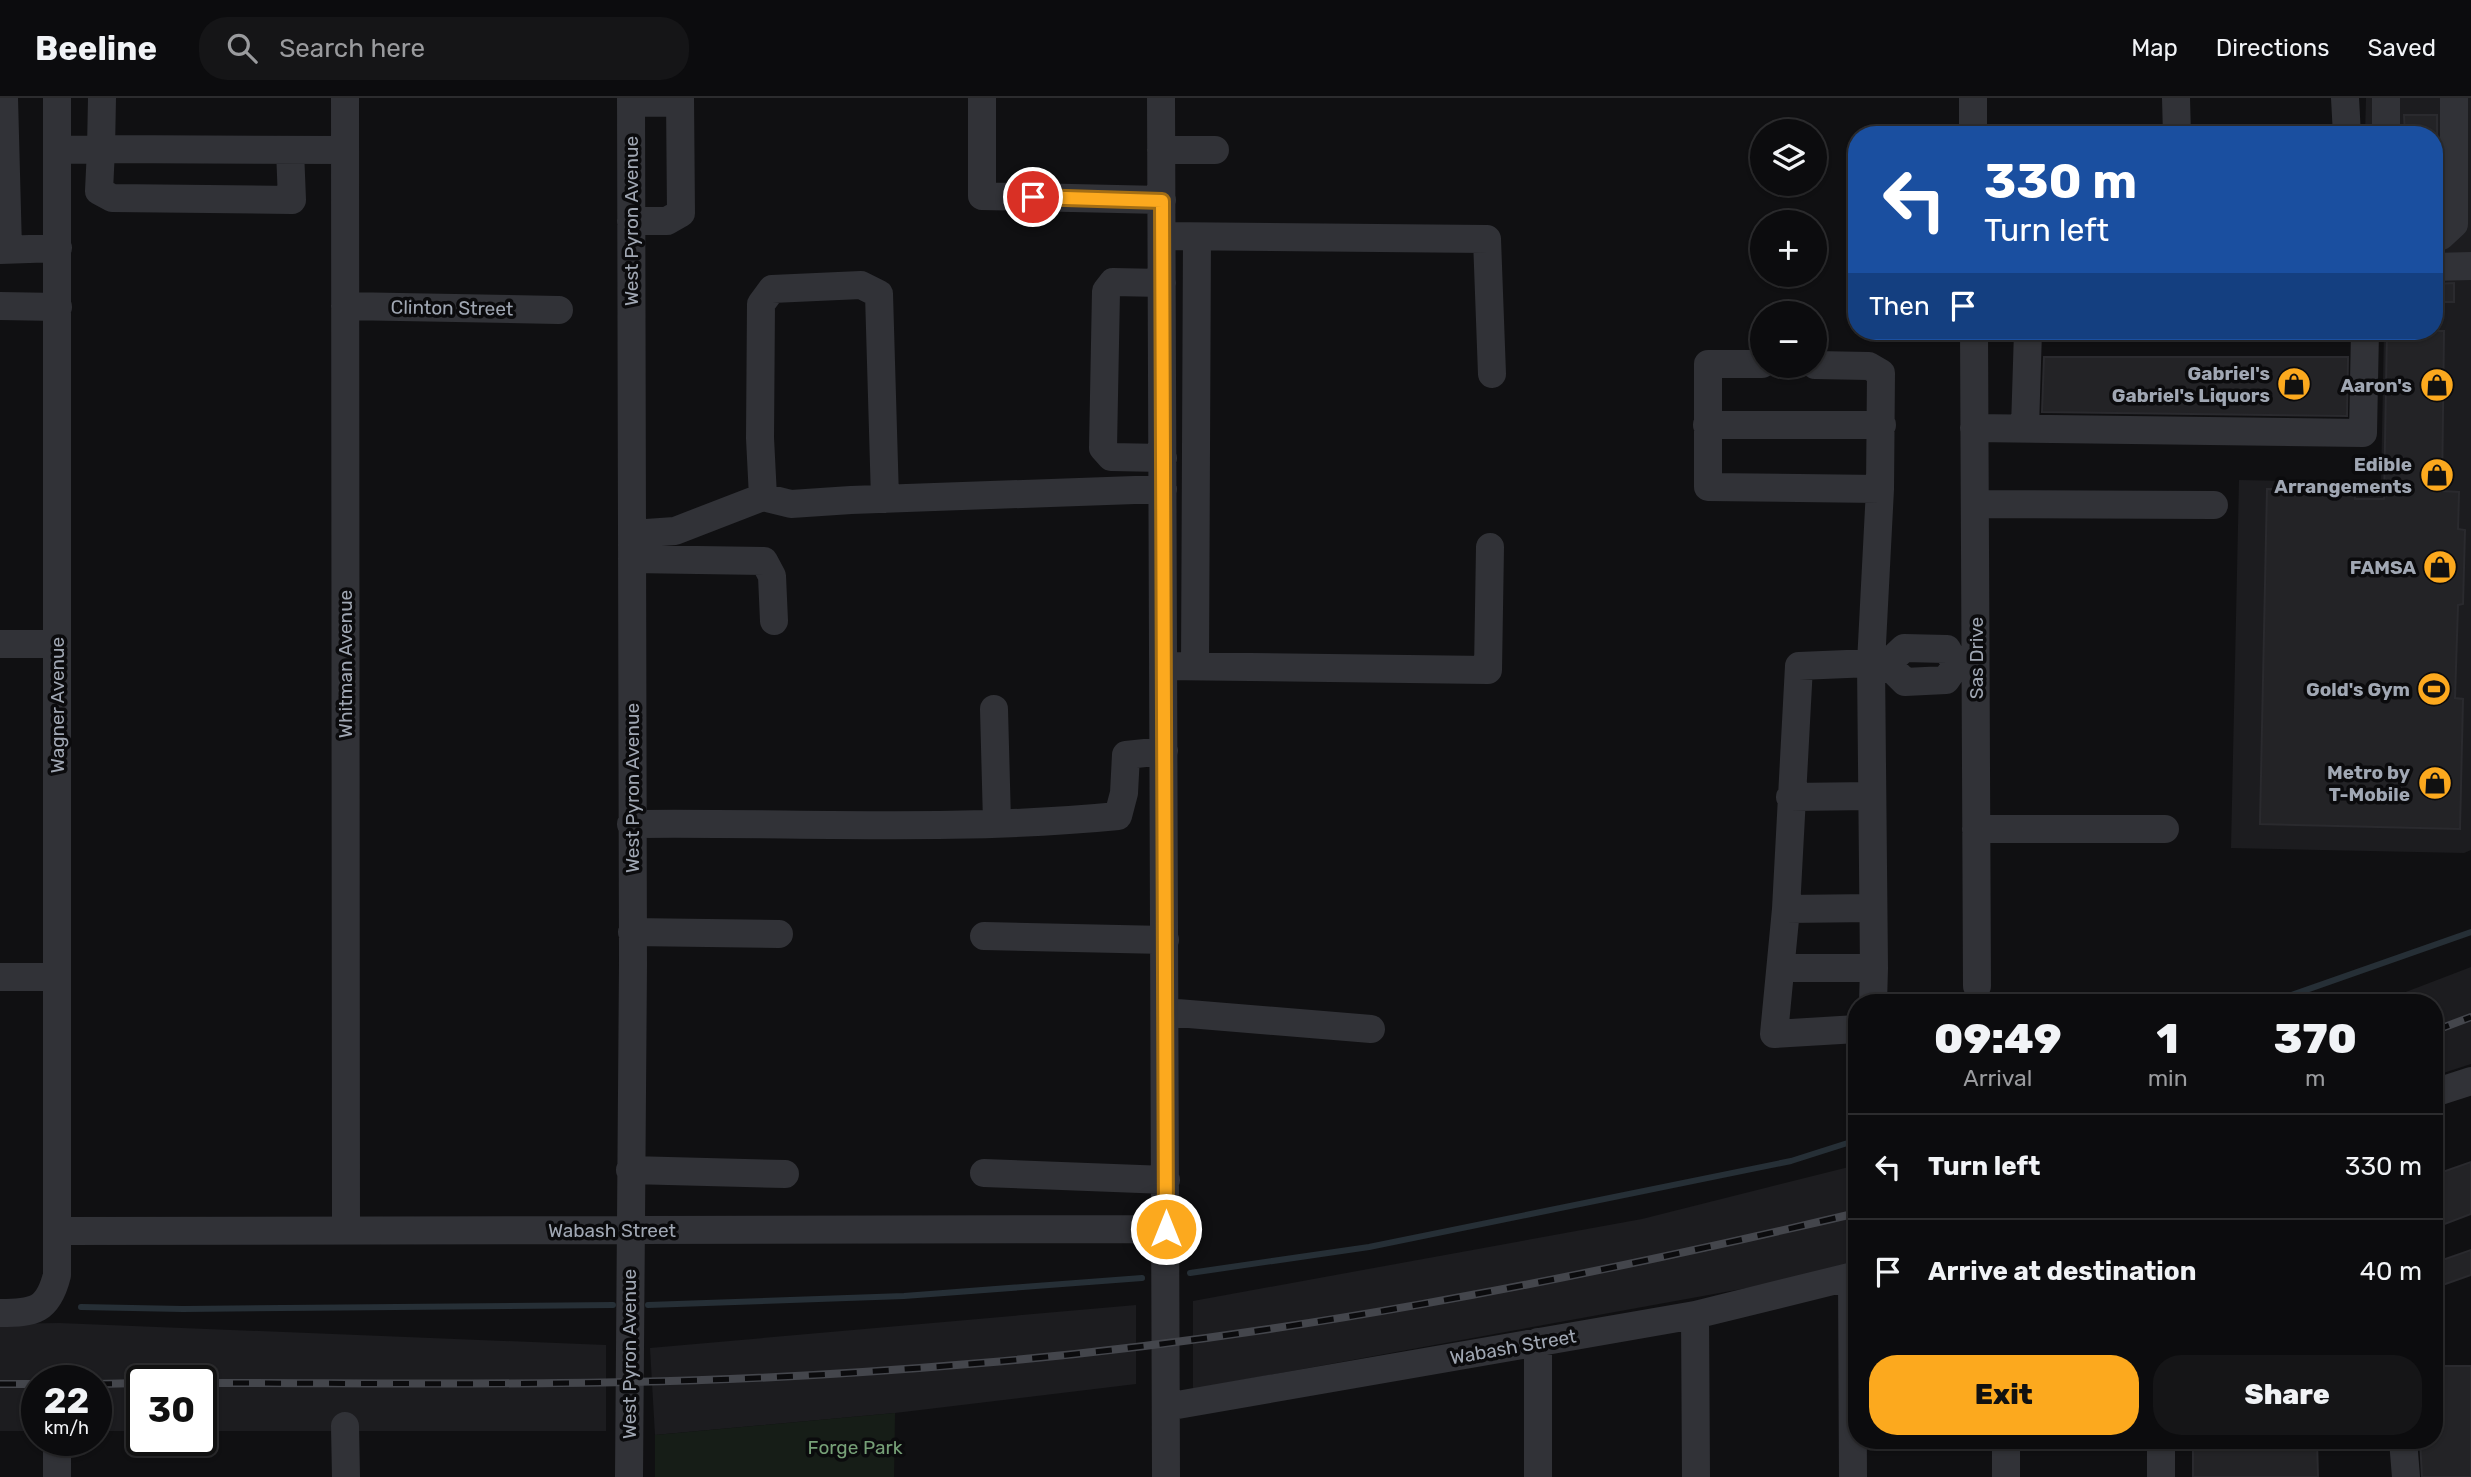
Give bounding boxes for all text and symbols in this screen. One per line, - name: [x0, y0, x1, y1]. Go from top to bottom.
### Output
- search box: [199, 17, 689, 80]
- text: Beeline: [35, 29, 157, 68]
- icon: search: [223, 29, 261, 67]
- text: Search here: [279, 33, 425, 64]
- text: Map: [2131, 34, 2178, 62]
- text: Directions: [2216, 34, 2329, 62]
- text: Saved: [2367, 34, 2436, 62]
- map controls: [1750, 119, 1827, 378]
- button: layers: [1750, 119, 1827, 196]
- street label: West Pyron Avenue: [620, 136, 643, 306]
- text: 330 m: [1984, 152, 2137, 210]
- icon: left: [1869, 154, 1960, 245]
- pin: [1003, 167, 1063, 227]
- icon: arrive: [1014, 178, 1052, 216]
- button: +: [1750, 210, 1827, 287]
- text: Turn left: [1984, 211, 2109, 249]
- icon: arrive: [1944, 287, 1982, 325]
- text: Then: [1869, 291, 1930, 322]
- street label: Clinton Street: [390, 295, 514, 321]
- button: −: [1750, 301, 1827, 378]
- place label: Gabriel's Gabriel's Liquors: [2112, 362, 2270, 407]
- shop icon: Gabriel's Gabriel's Liquors: [2275, 365, 2313, 403]
- shop icon: Aaron's: [2418, 366, 2456, 404]
- place label: Aaron's: [2340, 374, 2412, 397]
- place label: Edible Arrangements: [2274, 453, 2412, 498]
- shop icon: Edible Arrangements: [2418, 456, 2456, 494]
- shop icon: FAMSA: [2421, 548, 2459, 586]
- place label: FAMSA: [2350, 556, 2416, 579]
- street label: Whitman Avenue: [334, 590, 357, 738]
- street label: Sas Drive: [1965, 617, 1988, 699]
- street label: Wagner Avenue: [46, 637, 69, 773]
- sports icon: Gold's Gym: [2415, 670, 2453, 708]
- place label: Gold's Gym: [2306, 678, 2410, 701]
- street label: West Pyron Avenue: [621, 703, 644, 873]
- place label: Metro by T-Mobile: [2327, 761, 2411, 806]
- shop icon: Metro by T-Mobile: [2416, 764, 2454, 802]
- text: 09:49: [1934, 1014, 2062, 1064]
- text: 1: [2157, 1014, 2179, 1064]
- text: 370: [2274, 1014, 2357, 1064]
- text: Arrival: [1963, 1064, 2032, 1092]
- text: min: [2148, 1064, 2188, 1092]
- text: m: [2305, 1064, 2326, 1092]
- icon: left: [1869, 1148, 1907, 1186]
- text: Turn left: [1928, 1151, 2040, 1182]
- text: 330 m: [2345, 1151, 2422, 1182]
- position arrow: [1129, 1192, 1203, 1266]
- street label: Wabash Street: [548, 1219, 677, 1242]
- icon: arrive: [1869, 1253, 1907, 1291]
- text: Arrive at destination: [1928, 1256, 2196, 1287]
- text: 40 m: [2360, 1256, 2422, 1287]
- street label: West Pyron Avenue: [618, 1269, 641, 1439]
- street label: Wabash Street: [1448, 1324, 1579, 1369]
- button: Exit: [1869, 1355, 2139, 1435]
- button: Share: [2153, 1355, 2422, 1435]
- speed limit sign: 30: [126, 1365, 217, 1456]
- text: 22: [44, 1380, 89, 1422]
- text: km/h: [44, 1417, 89, 1439]
- park label: Forge Park: [808, 1436, 903, 1459]

